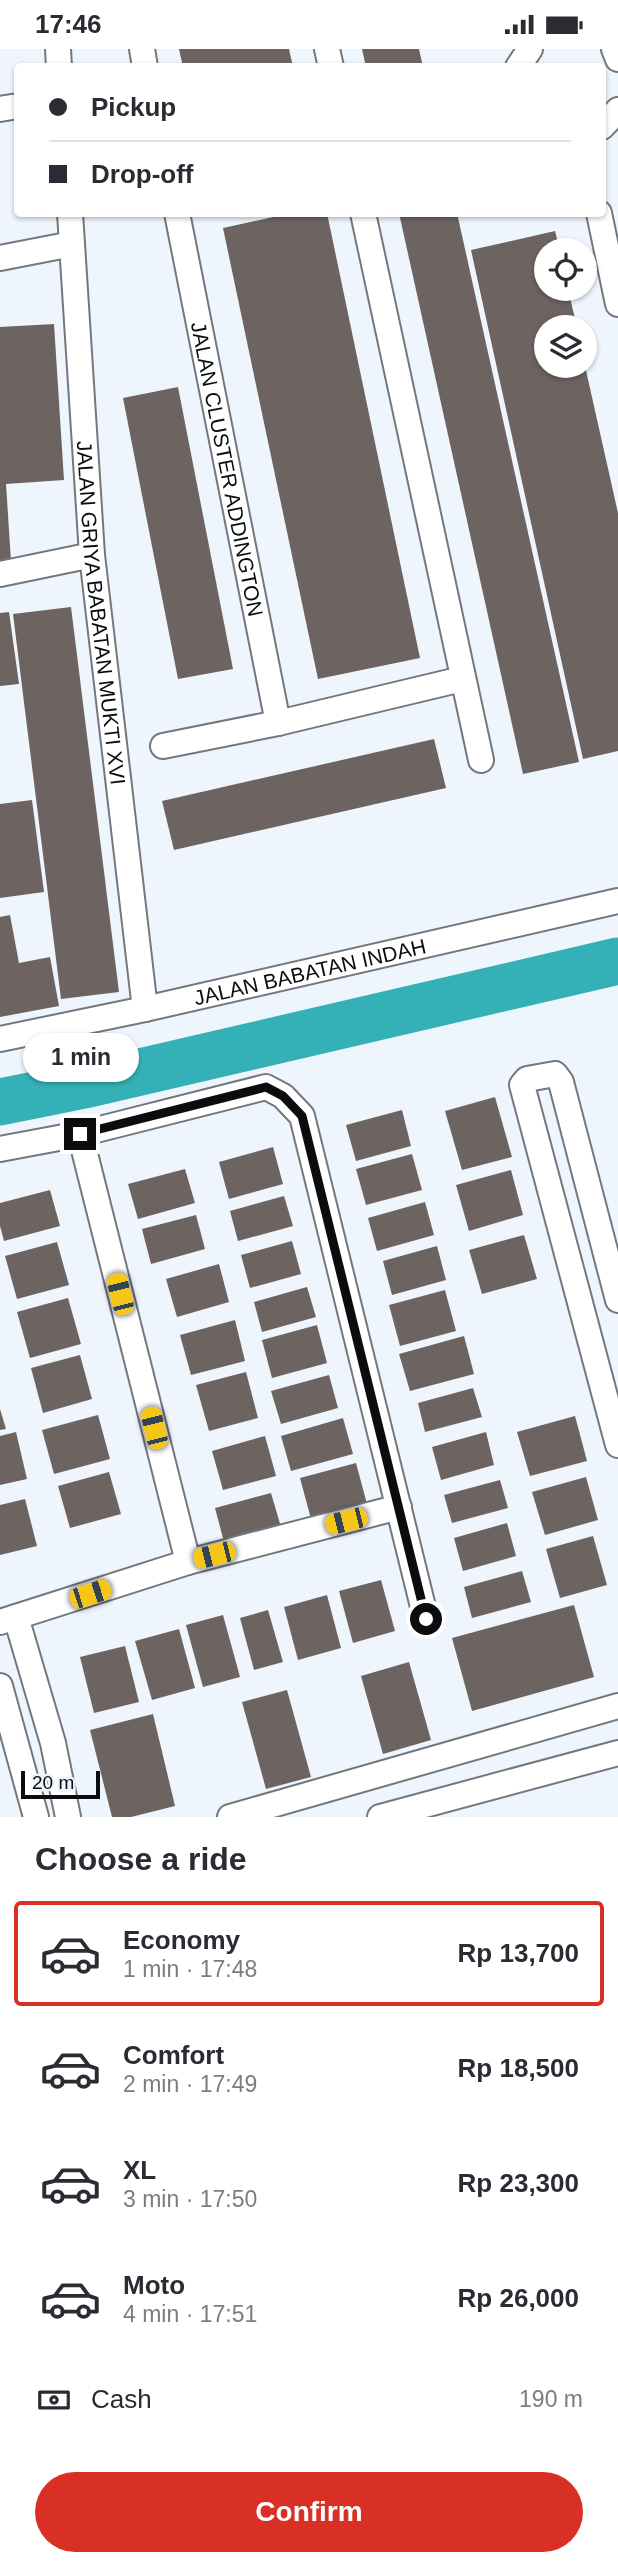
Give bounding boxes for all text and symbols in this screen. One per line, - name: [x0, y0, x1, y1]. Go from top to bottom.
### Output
- text: 17:46: [35, 9, 102, 39]
- text: Pickup: [91, 92, 176, 122]
- text: Drop-off: [91, 159, 194, 189]
- map controls: [534, 238, 597, 378]
- button: locate: [534, 238, 597, 301]
- button: layers: [534, 315, 597, 378]
- street label: JALAN CLUSTER ADDINGTON: [187, 320, 268, 618]
- street label: JALAN GRIYA BABATAN MUKTI XVI: [73, 440, 130, 786]
- street label: JALAN BABATAN INDAH: [191, 934, 428, 1009]
- callout: 1 min: [22, 1033, 138, 1081]
- text: 1 min: [51, 1044, 111, 1070]
- route end: [64, 1118, 96, 1150]
- car: [105, 1271, 136, 1317]
- car: [139, 1405, 170, 1451]
- car: [324, 1506, 369, 1536]
- car: [192, 1540, 237, 1570]
- car: [67, 1578, 114, 1610]
- route start: [410, 1603, 442, 1635]
- scale bar: [21, 1768, 100, 1800]
- text: 20 m: [32, 1772, 74, 1793]
- text: Choose a ride: [35, 1841, 247, 1877]
- icon: car: [39, 1922, 102, 1985]
- text: Economy: [123, 1925, 240, 1955]
- text: Rp 13,700: [458, 1938, 579, 1968]
- text: 1 min · 17:48: [123, 1956, 257, 1982]
- icon: car: [39, 2037, 102, 2100]
- text: Comfort: [123, 2040, 224, 2070]
- text: Rp 18,500: [458, 2053, 579, 2083]
- text: 2 min · 17:49: [123, 2071, 257, 2097]
- icon: car: [39, 2152, 102, 2215]
- text: XL: [123, 2155, 156, 2185]
- text: Rp 23,300: [458, 2168, 579, 2198]
- text: 3 min · 17:50: [123, 2186, 257, 2212]
- icon: car: [39, 2267, 102, 2330]
- text: Moto: [123, 2270, 185, 2300]
- text: Rp 26,000: [458, 2283, 579, 2313]
- text: 4 min · 17:51: [123, 2301, 257, 2327]
- icon: cash: [35, 2381, 73, 2419]
- text: Cash: [91, 2384, 152, 2414]
- text: 190 m: [519, 2386, 583, 2412]
- button: Confirm: [35, 2472, 583, 2552]

